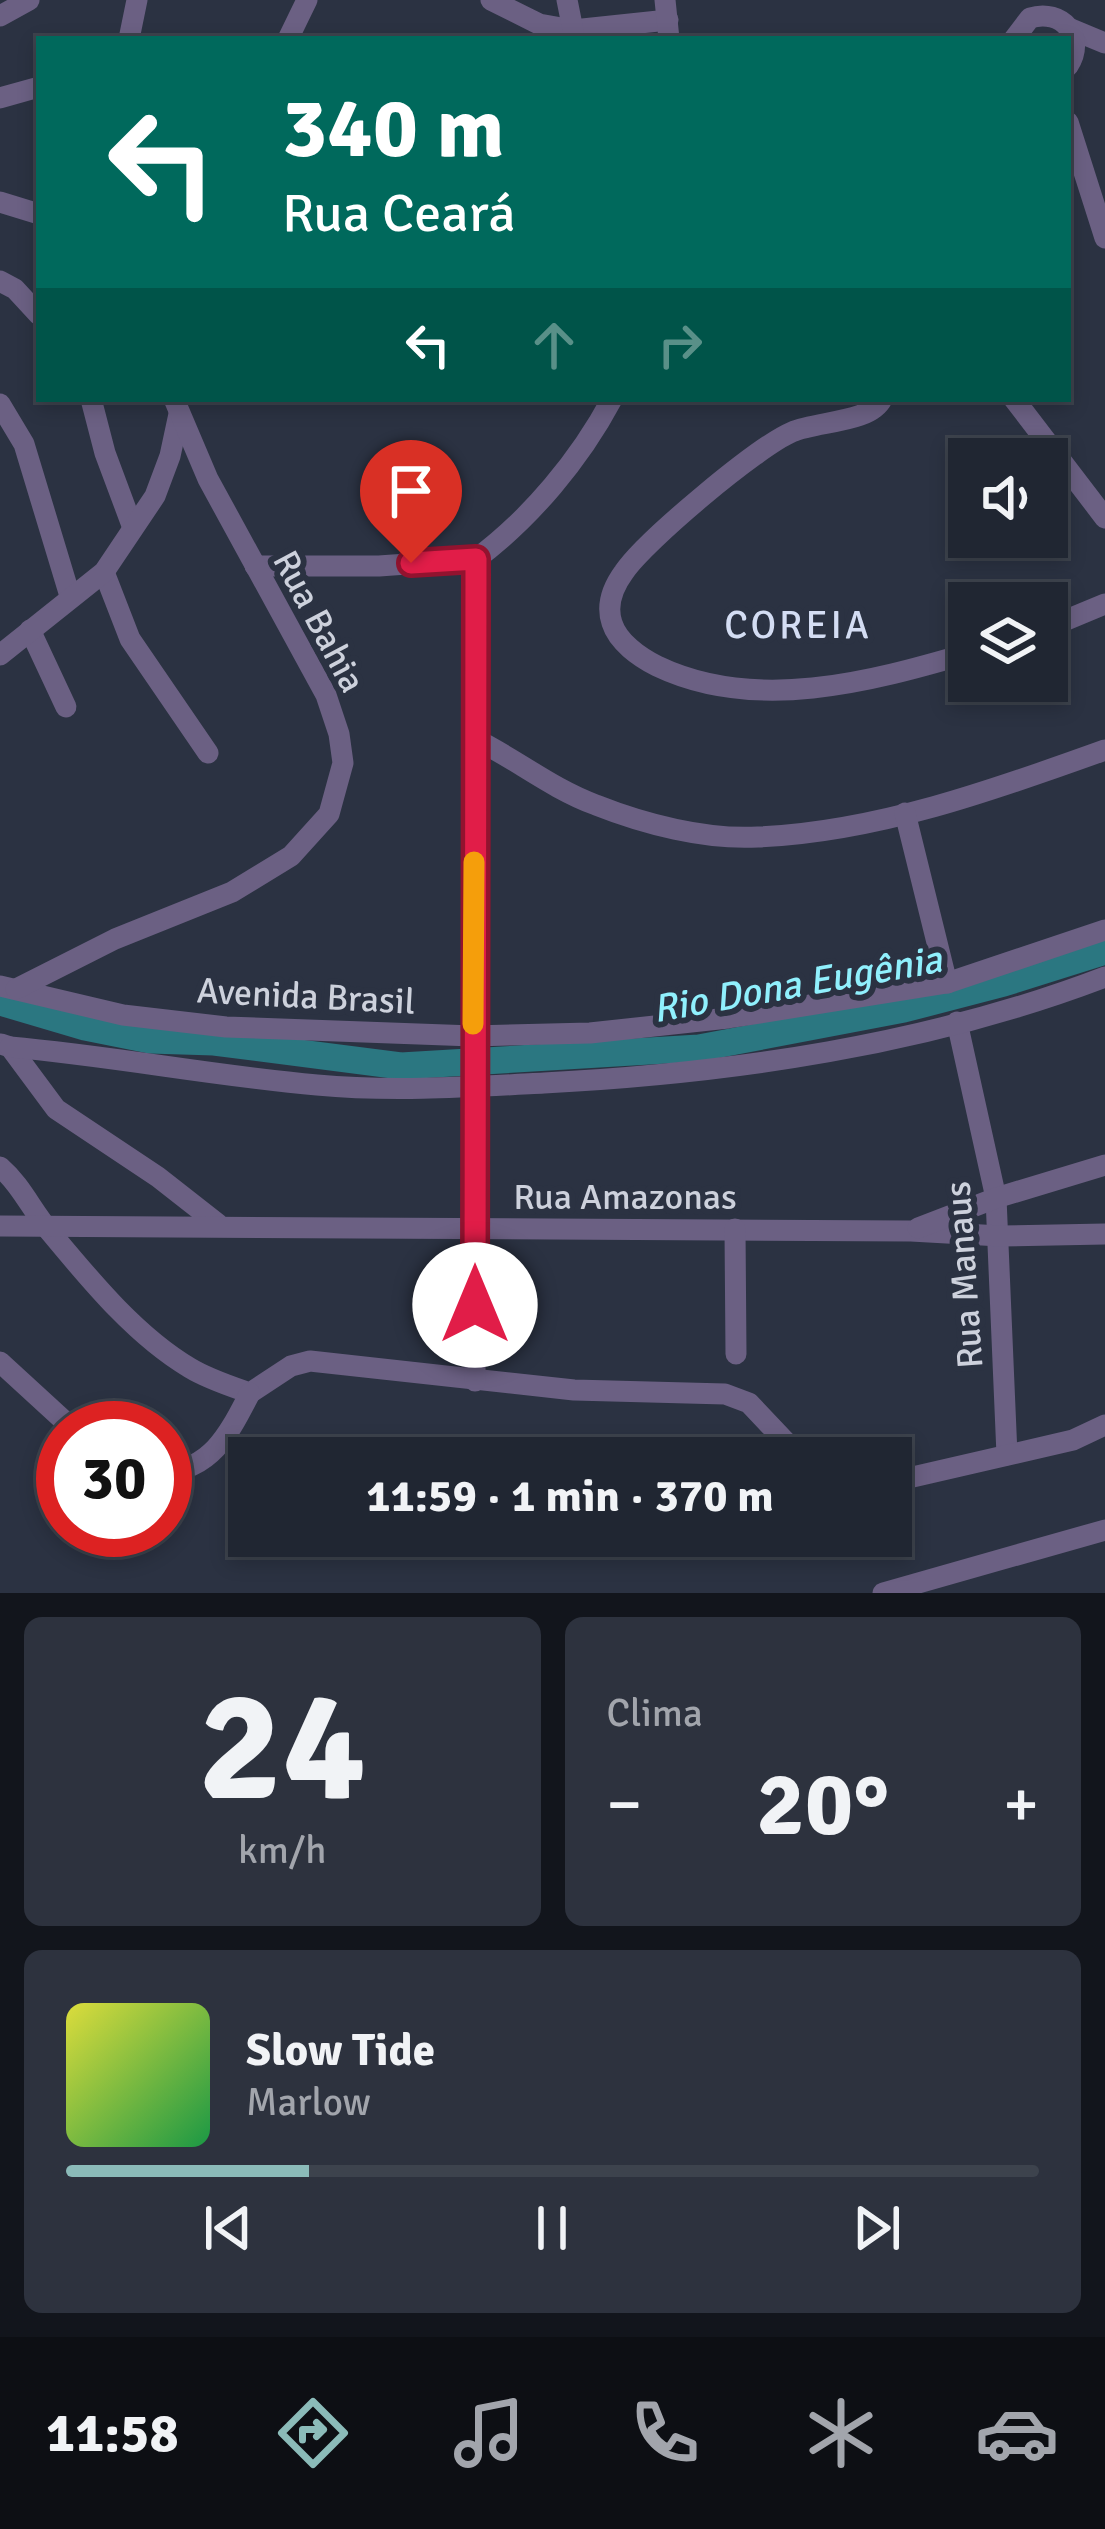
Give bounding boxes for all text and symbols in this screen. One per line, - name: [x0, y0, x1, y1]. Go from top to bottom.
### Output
- text: 340 m: [282, 77, 504, 181]
- icon: left: [84, 84, 240, 240]
- text: Rua Ceará: [282, 180, 516, 247]
- icon: left: [395, 312, 461, 378]
- icon: ahead: [521, 312, 587, 378]
- icon: right: [647, 312, 713, 378]
- map controls: [948, 438, 1068, 702]
- button: sound: [948, 438, 1068, 558]
- pin: [360, 440, 462, 563]
- icon: arrive: [378, 458, 444, 524]
- street label: Rua Bahia: [263, 543, 375, 700]
- button: layers: [948, 582, 1068, 702]
- district label: COREIA: [724, 601, 872, 649]
- water label: Rio Dona Eugênia: [649, 935, 947, 1033]
- street label: Avenida Brasil: [196, 968, 416, 1025]
- street label: Rua Amazonas: [513, 1175, 737, 1220]
- street label: Rua Manaus: [936, 1180, 993, 1370]
- position arrow: [412, 1242, 538, 1368]
- speed limit sign: 30: [36, 1401, 192, 1557]
- text: 11:59 · 1 min · 370 m: [366, 1469, 774, 1524]
- text: 24: [198, 1651, 366, 1844]
- text: Clima: [607, 1689, 703, 1737]
- text: 20°: [756, 1749, 889, 1860]
- text: −: [607, 1764, 642, 1845]
- text: +: [1003, 1764, 1039, 1845]
- text: km/h: [238, 1826, 326, 1874]
- text: Slow Tide: [246, 2023, 435, 2078]
- text: Marlow: [246, 2078, 371, 2126]
- icon: previous: [195, 2195, 261, 2261]
- icon: pause: [519, 2195, 585, 2261]
- icon: next: [844, 2195, 910, 2261]
- icon: directions: [271, 2391, 355, 2475]
- icon: music: [447, 2391, 531, 2475]
- icon: phone: [623, 2391, 707, 2475]
- icon: climate: [799, 2391, 883, 2475]
- icon: car: [975, 2391, 1059, 2475]
- text: 11:58: [46, 2400, 179, 2467]

